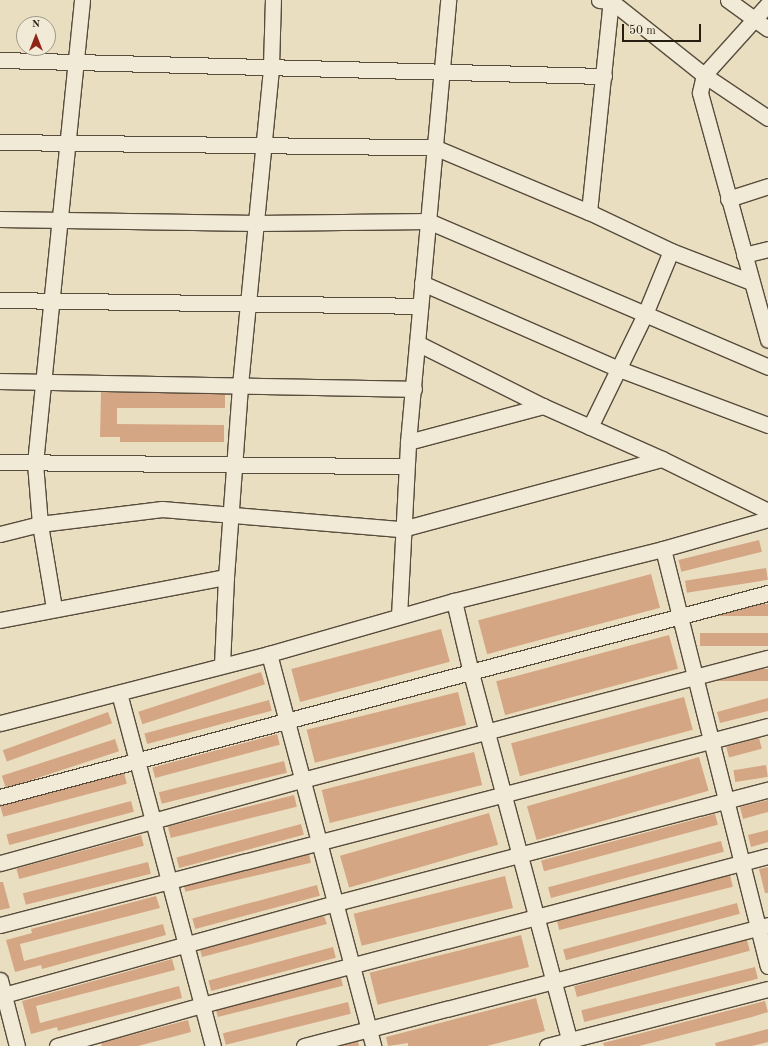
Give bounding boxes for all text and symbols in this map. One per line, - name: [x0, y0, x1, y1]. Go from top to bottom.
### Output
- north arrow: [16, 16, 56, 56]
- scale bar: [624, 16, 703, 42]
- text: N: [32, 19, 40, 30]
- text: 50 m: [629, 25, 656, 37]

